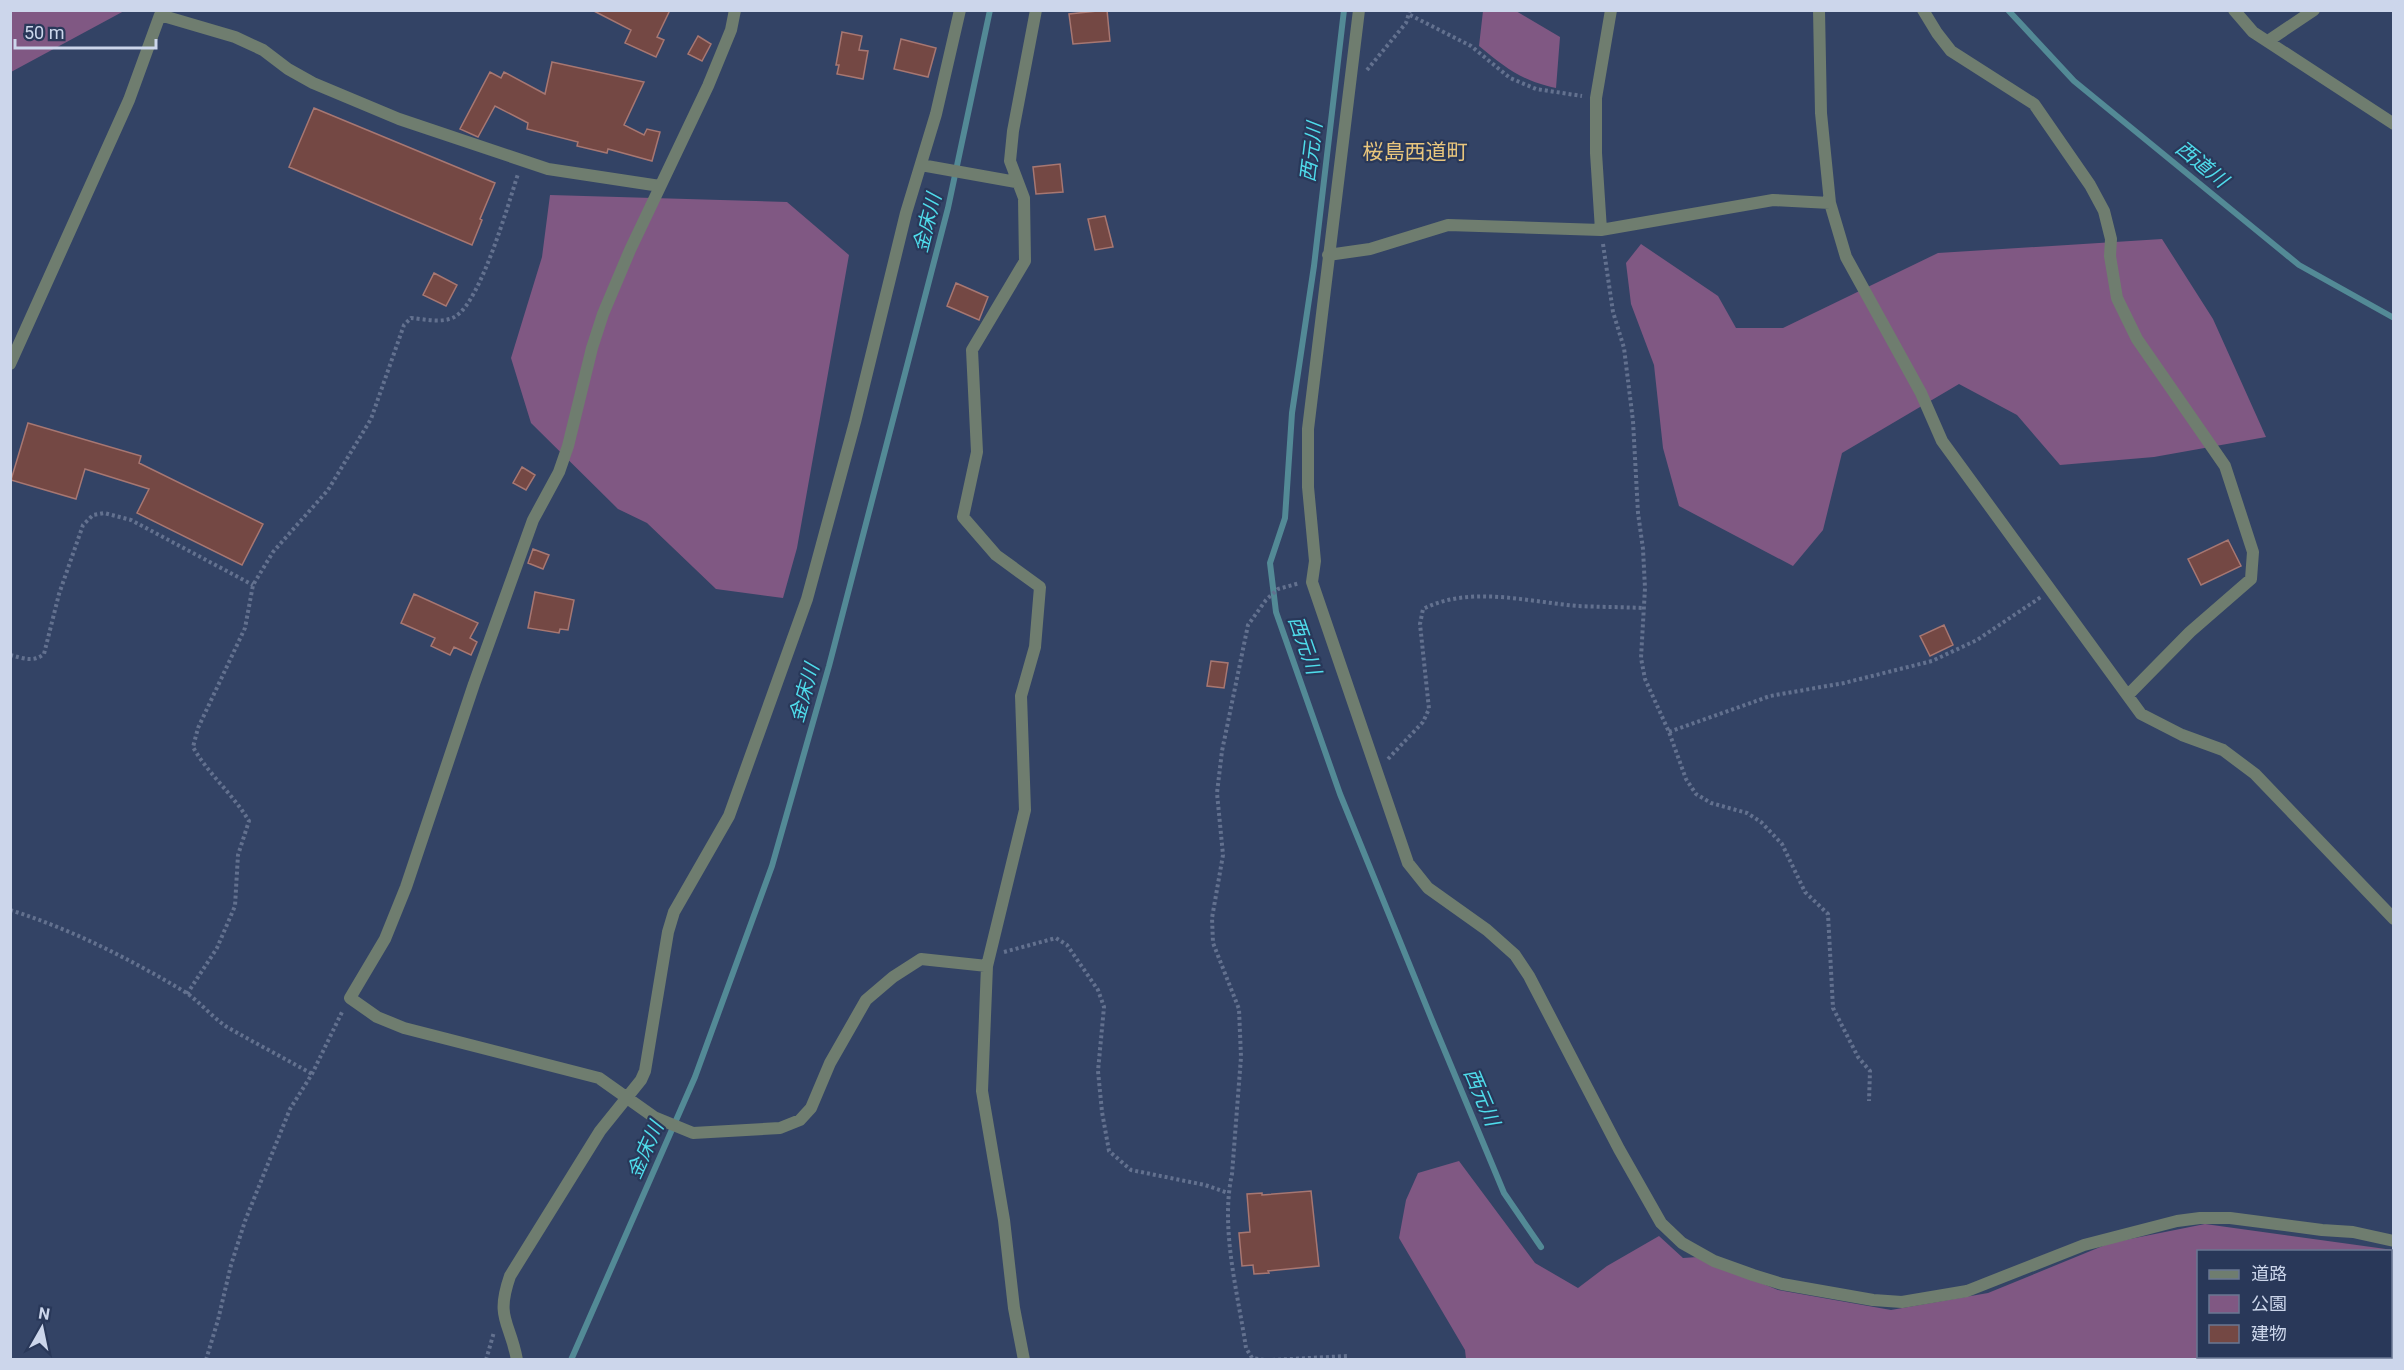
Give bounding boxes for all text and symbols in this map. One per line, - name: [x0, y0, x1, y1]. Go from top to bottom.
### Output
- scale bar: [15, 12, 156, 50]
- text: 50 m: [24, 22, 64, 43]
- water label: 西元川: [1295, 119, 1327, 183]
- water label: 西道川: [2171, 136, 2234, 193]
- district label: 桜島西道町: [1363, 140, 1468, 164]
- water label: 金床川: [908, 189, 946, 255]
- water label: 西元川: [1284, 613, 1327, 679]
- water label: 金床川: [784, 659, 824, 725]
- water label: 西元川: [1459, 1065, 1506, 1131]
- water label: 金床川: [622, 1116, 669, 1182]
- legend: [2197, 1250, 2392, 1358]
- text: 道路: [2251, 1263, 2287, 1284]
- text: 公園: [2251, 1293, 2287, 1314]
- north arrow: [12, 1298, 72, 1358]
- text: N: [37, 1303, 51, 1324]
- text: 建物: [2251, 1323, 2287, 1344]

